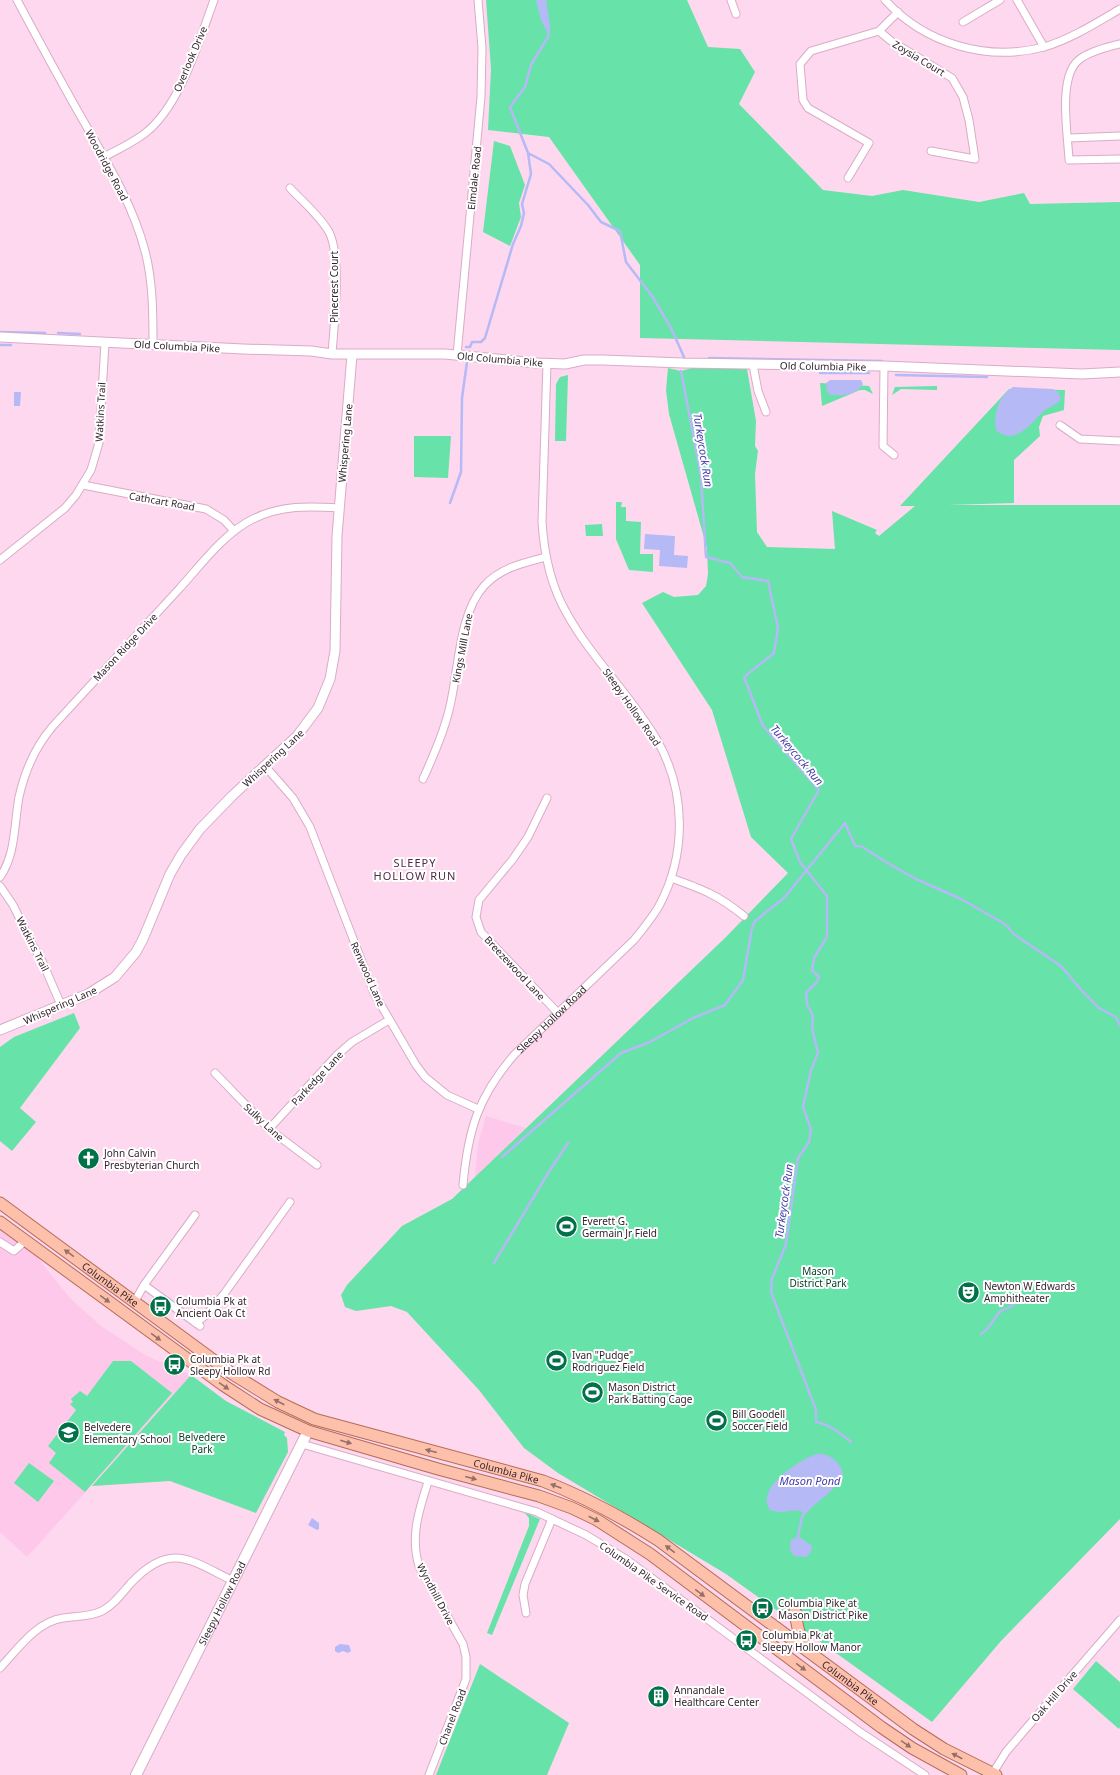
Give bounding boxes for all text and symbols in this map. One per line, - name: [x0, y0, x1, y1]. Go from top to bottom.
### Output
- street label: Overlook Drive: [170, 24, 210, 94]
- street label: Zoysia Court: [890, 37, 948, 79]
- street label: Woodridge Road: [82, 127, 132, 203]
- street label: Elmdale Road: [464, 145, 484, 211]
- street label: Pinecrest Court: [327, 251, 341, 323]
- street label: Old Columbia Pike: [134, 337, 221, 355]
- street label: Old Columbia Pike: [456, 348, 544, 370]
- street label: Old Columbia Pike: [780, 358, 867, 374]
- street label: Watkins Trail: [91, 382, 109, 442]
- street label: Whispering Lane: [335, 403, 355, 483]
- water label: Turkeycock Run: [690, 412, 717, 488]
- street label: Cathcart Road: [128, 488, 196, 514]
- street label: Mason Ridge Drive: [90, 610, 160, 684]
- street label: Kings Mill Lane: [448, 612, 476, 684]
- street label: Sleepy Hollow Road: [600, 665, 664, 749]
- water label: Turkeycock Run: [768, 721, 827, 788]
- street label: Whispering Lane: [239, 726, 307, 790]
- district label: SLEEPY HOLLOW RUN: [374, 855, 456, 883]
- street label: Watkins Trail: [13, 914, 53, 974]
- street label: Breezewood Lane: [482, 933, 549, 1003]
- street label: Renwood Lane: [347, 939, 389, 1009]
- street label: Whispering Lane: [21, 982, 99, 1027]
- street label: Sleepy Hollow Road: [513, 982, 589, 1056]
- street label: Parkedge Lane: [288, 1047, 346, 1108]
- street label: Sulky Lane: [241, 1100, 287, 1144]
- church icon: John Calvin Presbyterian Church: [75, 1146, 101, 1172]
- place label: John Calvin Presbyterian Church: [103, 1146, 199, 1172]
- water label: Turkeycock Run: [771, 1163, 796, 1239]
- sports icon: Everett G. Germain Jr Field: [553, 1214, 579, 1240]
- place label: Everett G. Germain Jr Field: [582, 1214, 657, 1240]
- one-way arrow: [64, 1249, 74, 1257]
- street label: Columbia Pike: [79, 1259, 142, 1310]
- park label: Mason District Park: [789, 1264, 847, 1290]
- theatre icon: Newton W Edwards Amphitheater: [955, 1279, 981, 1305]
- place label: Newton W Edwards Amphitheater: [984, 1279, 1075, 1305]
- bus stop icon: Columbia Pk at Ancient Oak Ct: [148, 1294, 174, 1320]
- place label: Columbia Pk at Ancient Oak Ct: [176, 1294, 247, 1320]
- one-way arrow: [100, 1295, 110, 1303]
- one-way arrow: [151, 1332, 162, 1341]
- sports icon: Ivan "Pudge" Rodriguez Field: [544, 1348, 570, 1374]
- place label: Ivan "Pudge" Rodriguez Field: [572, 1348, 644, 1374]
- bus stop icon: Columbia Pk at Sleepy Hollow Rd: [162, 1352, 188, 1378]
- place label: Columbia Pk at Sleepy Hollow Rd: [190, 1352, 270, 1378]
- sports icon: Mason District Park Batting Cage: [579, 1380, 605, 1406]
- place label: Mason District Park Batting Cage: [608, 1380, 693, 1406]
- one-way arrow: [219, 1382, 229, 1390]
- one-way arrow: [273, 1399, 285, 1406]
- sports icon: Bill Goodell Soccer Field: [703, 1407, 729, 1433]
- place label: Bill Goodell Soccer Field: [732, 1407, 788, 1433]
- school or university icon: Belvedere Elementary School: [56, 1420, 82, 1446]
- place label: Belvedere Elementary School: [84, 1420, 171, 1446]
- park label: Belvedere Park: [179, 1430, 226, 1456]
- one-way arrow: [340, 1439, 352, 1445]
- one-way arrow: [425, 1447, 438, 1453]
- street label: Columbia Pike: [472, 1456, 541, 1487]
- water label: Mason Pond: [780, 1473, 841, 1488]
- one-way arrow: [464, 1475, 477, 1481]
- one-way arrow: [550, 1482, 562, 1488]
- one-way arrow: [588, 1516, 599, 1522]
- street label: Columbia Pike Service Road: [597, 1538, 711, 1624]
- one-way arrow: [664, 1545, 675, 1553]
- street label: Sleepy Hollow Road: [195, 1559, 249, 1648]
- street label: Wyndhill Drive: [414, 1561, 458, 1628]
- one-way arrow: [695, 1589, 706, 1597]
- bus stop icon: Columbia Pike at Mason District Pike: [750, 1596, 776, 1622]
- place label: Columbia Pike at Mason District Pike: [778, 1596, 868, 1622]
- bus stop icon: Columbia Pk at Sleepy Hollow Manor: [733, 1628, 759, 1654]
- place label: Columbia Pk at Sleepy Hollow Manor: [762, 1628, 861, 1654]
- street label: Columbia Pike: [819, 1657, 882, 1708]
- one-way arrow: [795, 1663, 806, 1672]
- street label: Oak Hill Drive: [1028, 1667, 1080, 1725]
- building icon: Annandale Healthcare Center: [645, 1683, 671, 1709]
- place label: Annandale Healthcare Center: [674, 1683, 759, 1709]
- street label: Chanel Road: [435, 1687, 469, 1747]
- one-way arrow: [901, 1740, 911, 1748]
- one-way arrow: [951, 1753, 963, 1759]

